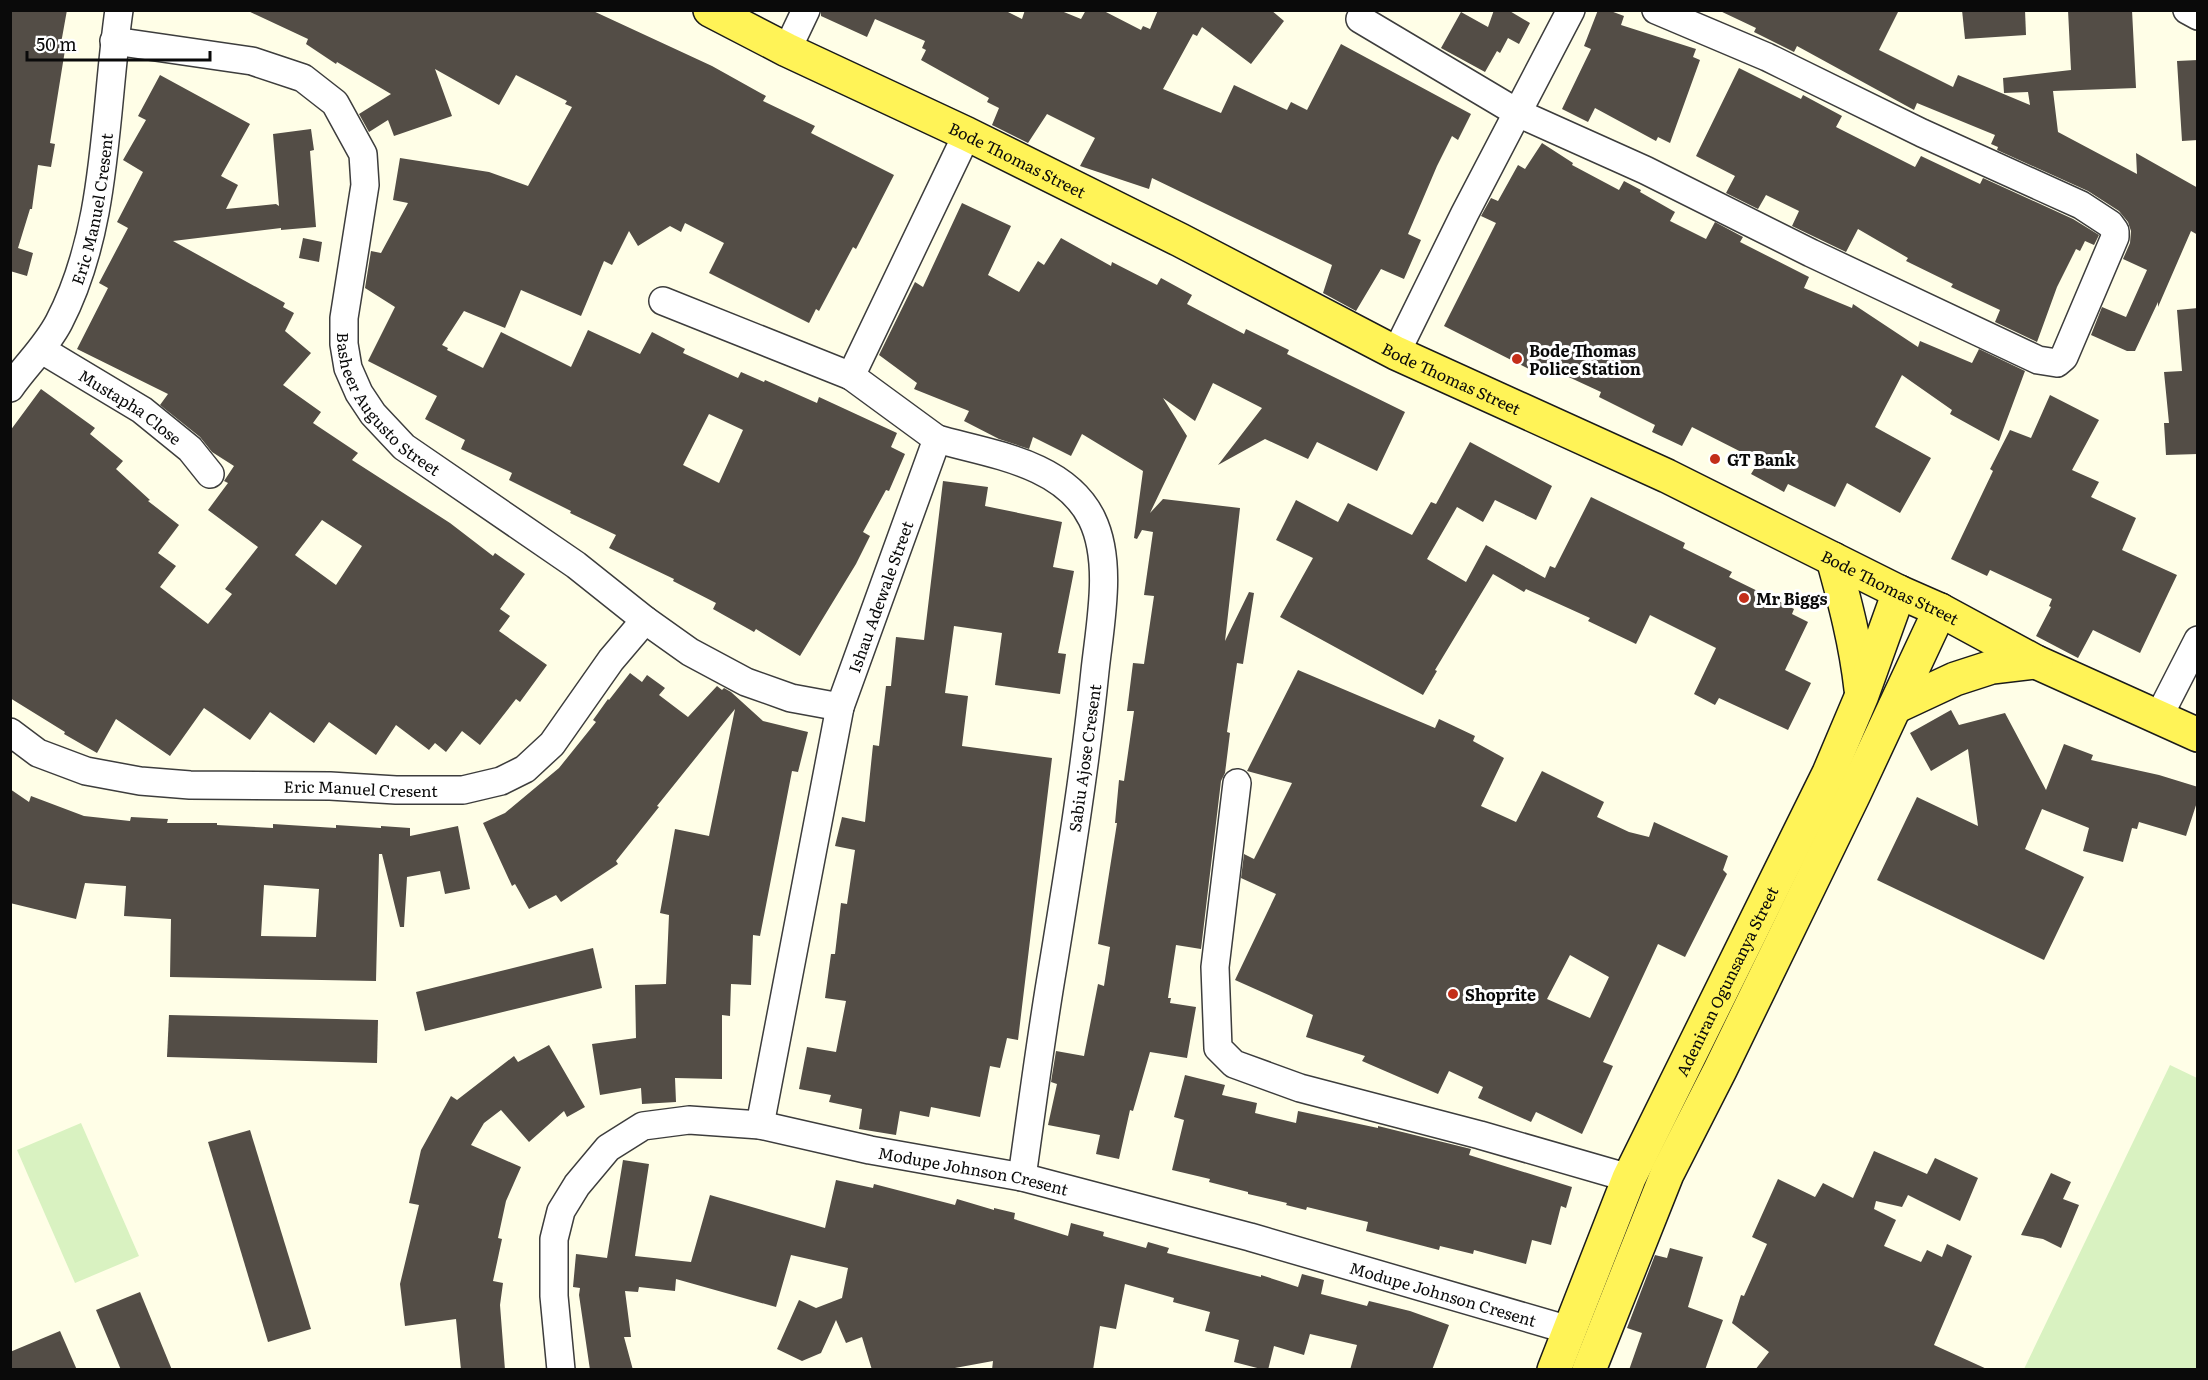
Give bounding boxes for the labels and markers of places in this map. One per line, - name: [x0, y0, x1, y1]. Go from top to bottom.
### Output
- place label: Bode Thomas Police Station: [1529, 338, 1641, 380]
- marker: Bode Thomas Police Station: [1510, 352, 1524, 366]
- place label: GT Bank: [1727, 447, 1796, 471]
- marker: GT Bank: [1708, 452, 1722, 466]
- place label: Mr Biggs: [1756, 586, 1827, 610]
- marker: Mr Biggs: [1737, 591, 1751, 605]
- place label: Shoprite: [1465, 982, 1536, 1006]
- marker: Shoprite: [1446, 987, 1460, 1001]

